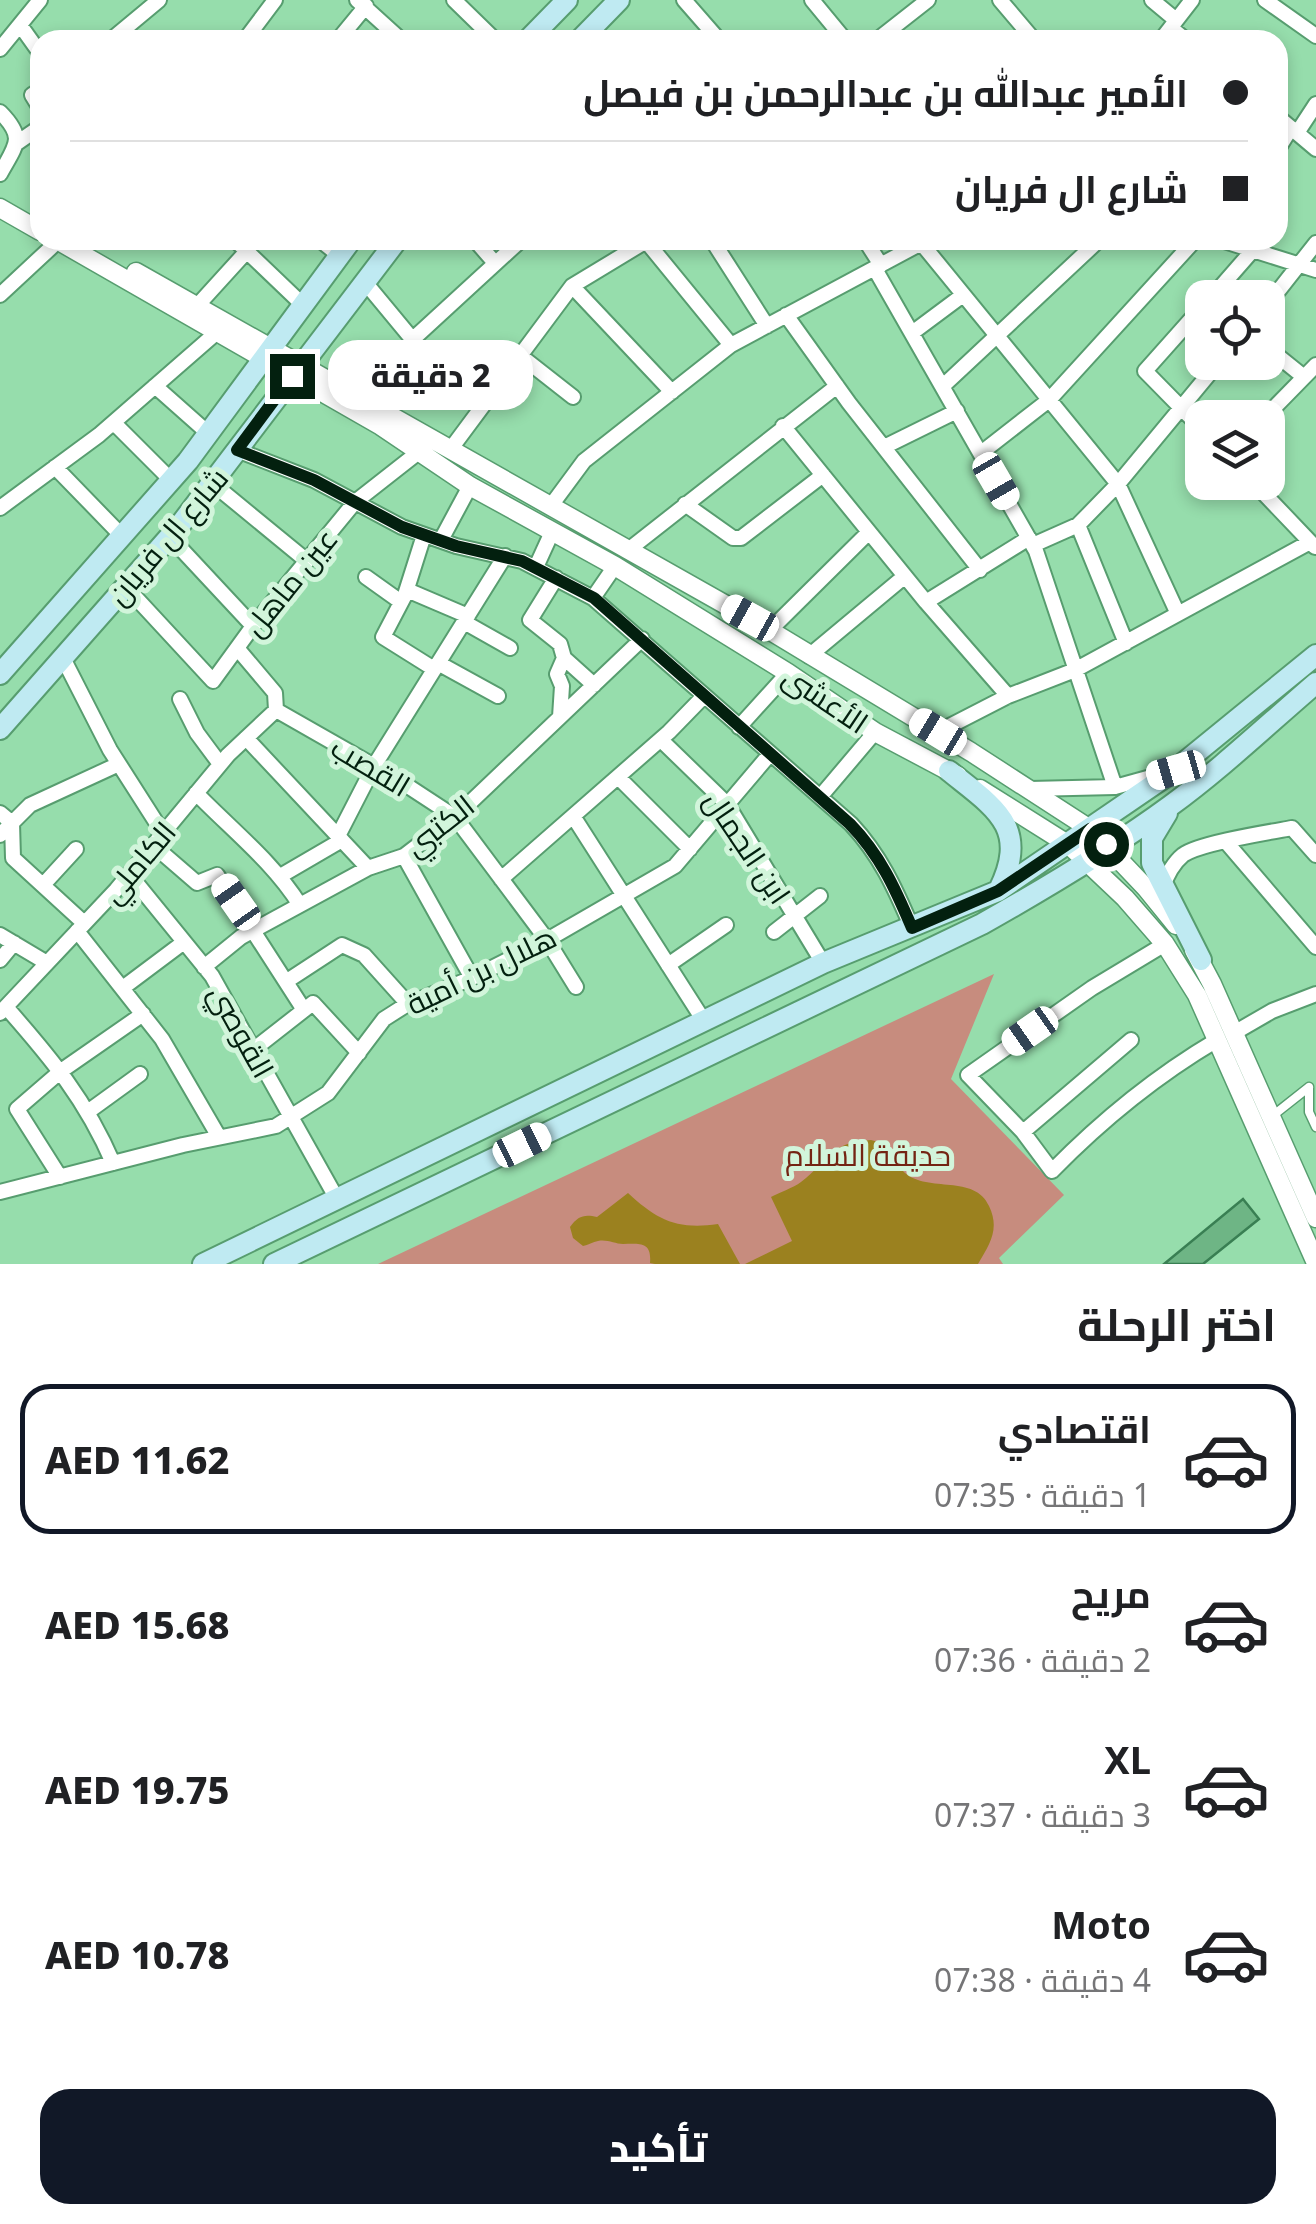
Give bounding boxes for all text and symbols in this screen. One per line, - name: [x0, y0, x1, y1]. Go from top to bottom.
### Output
- text: الأمير عبدالله بن عبدالرحمن بن فيصل: [583, 66, 1188, 118]
- text: شارع ال فريان: [955, 162, 1188, 214]
- map controls: [1185, 280, 1285, 500]
- button: locate: [1185, 280, 1285, 380]
- callout: 2 دقيقة: [327, 341, 532, 411]
- text: 2 دقيقة: [371, 353, 490, 396]
- route end: [270, 354, 315, 399]
- button: layers: [1185, 400, 1285, 500]
- car: [968, 448, 1024, 514]
- street label: شارع ال فريان: [97, 458, 238, 614]
- street label: عين ماهل: [234, 519, 346, 645]
- car: [716, 590, 784, 646]
- street label: الأعشى: [775, 656, 877, 742]
- car: [905, 704, 971, 760]
- street label: القصب: [324, 726, 418, 806]
- car: [1143, 747, 1209, 793]
- street label: ابن الجمال: [695, 782, 801, 912]
- street label: الكتبي: [396, 785, 485, 868]
- street label: الكاملي: [92, 812, 188, 914]
- route start: [1084, 822, 1129, 867]
- car: [207, 869, 265, 935]
- street label: هلال بن أمية: [399, 916, 563, 1024]
- street label: القوصي: [197, 977, 284, 1086]
- car: [997, 1002, 1063, 1060]
- car: [488, 1118, 556, 1172]
- park label: حديقة السلام: [785, 1134, 951, 1176]
- text: اختر الرحلة: [1077, 1293, 1276, 1354]
- text: اقتصادي: [998, 1402, 1151, 1454]
- icon: car: [1181, 1414, 1271, 1504]
- text: AED 11.62: [45, 1433, 229, 1485]
- text: 1 دقيقة · 07:35: [934, 1473, 1151, 1516]
- text: مريح: [1071, 1567, 1151, 1619]
- icon: car: [1181, 1579, 1271, 1669]
- text: AED 15.68: [45, 1598, 229, 1650]
- text: 2 دقيقة · 07:36: [934, 1638, 1151, 1681]
- text: XL: [1104, 1733, 1151, 1785]
- icon: car: [1181, 1744, 1271, 1834]
- text: AED 19.75: [45, 1763, 229, 1815]
- text: 3 دقيقة · 07:37: [934, 1793, 1151, 1836]
- text: Moto: [1051, 1898, 1151, 1950]
- icon: car: [1181, 1909, 1271, 1999]
- text: AED 10.78: [45, 1928, 229, 1980]
- text: 4 دقيقة · 07:38: [934, 1958, 1151, 2001]
- button: تأكيد: [40, 2089, 1276, 2204]

